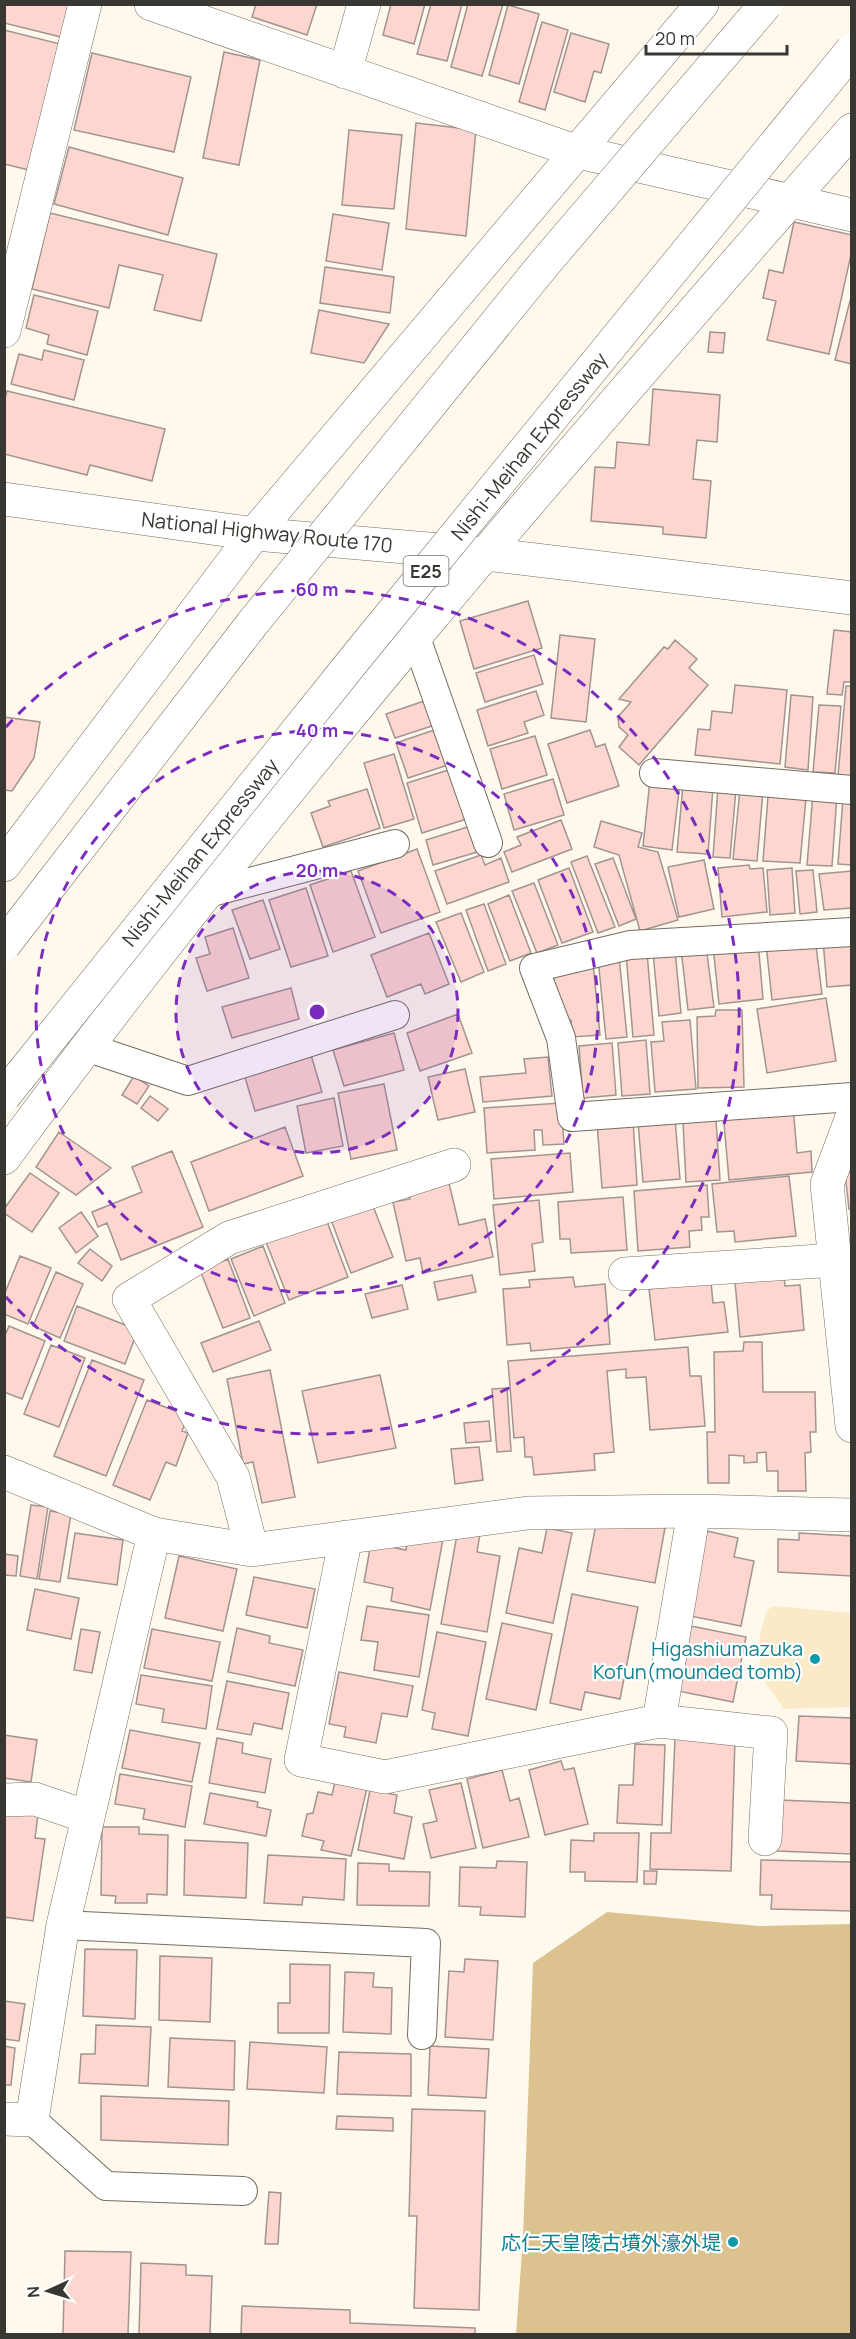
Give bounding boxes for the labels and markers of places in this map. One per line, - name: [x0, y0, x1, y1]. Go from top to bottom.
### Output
- centre of rings: [307, 1002, 327, 1022]
- place label: Higashiumazuka Kofun(mounded tomb): [593, 1635, 803, 1685]
- marker: Higashiumazuka Kofun(mounded tomb): [808, 1652, 822, 1666]
- place label: 応仁天皇陵古墳外濠外堤: [501, 2229, 721, 2256]
- marker: 応仁天皇陵古墳外濠外堤: [726, 2235, 740, 2249]

